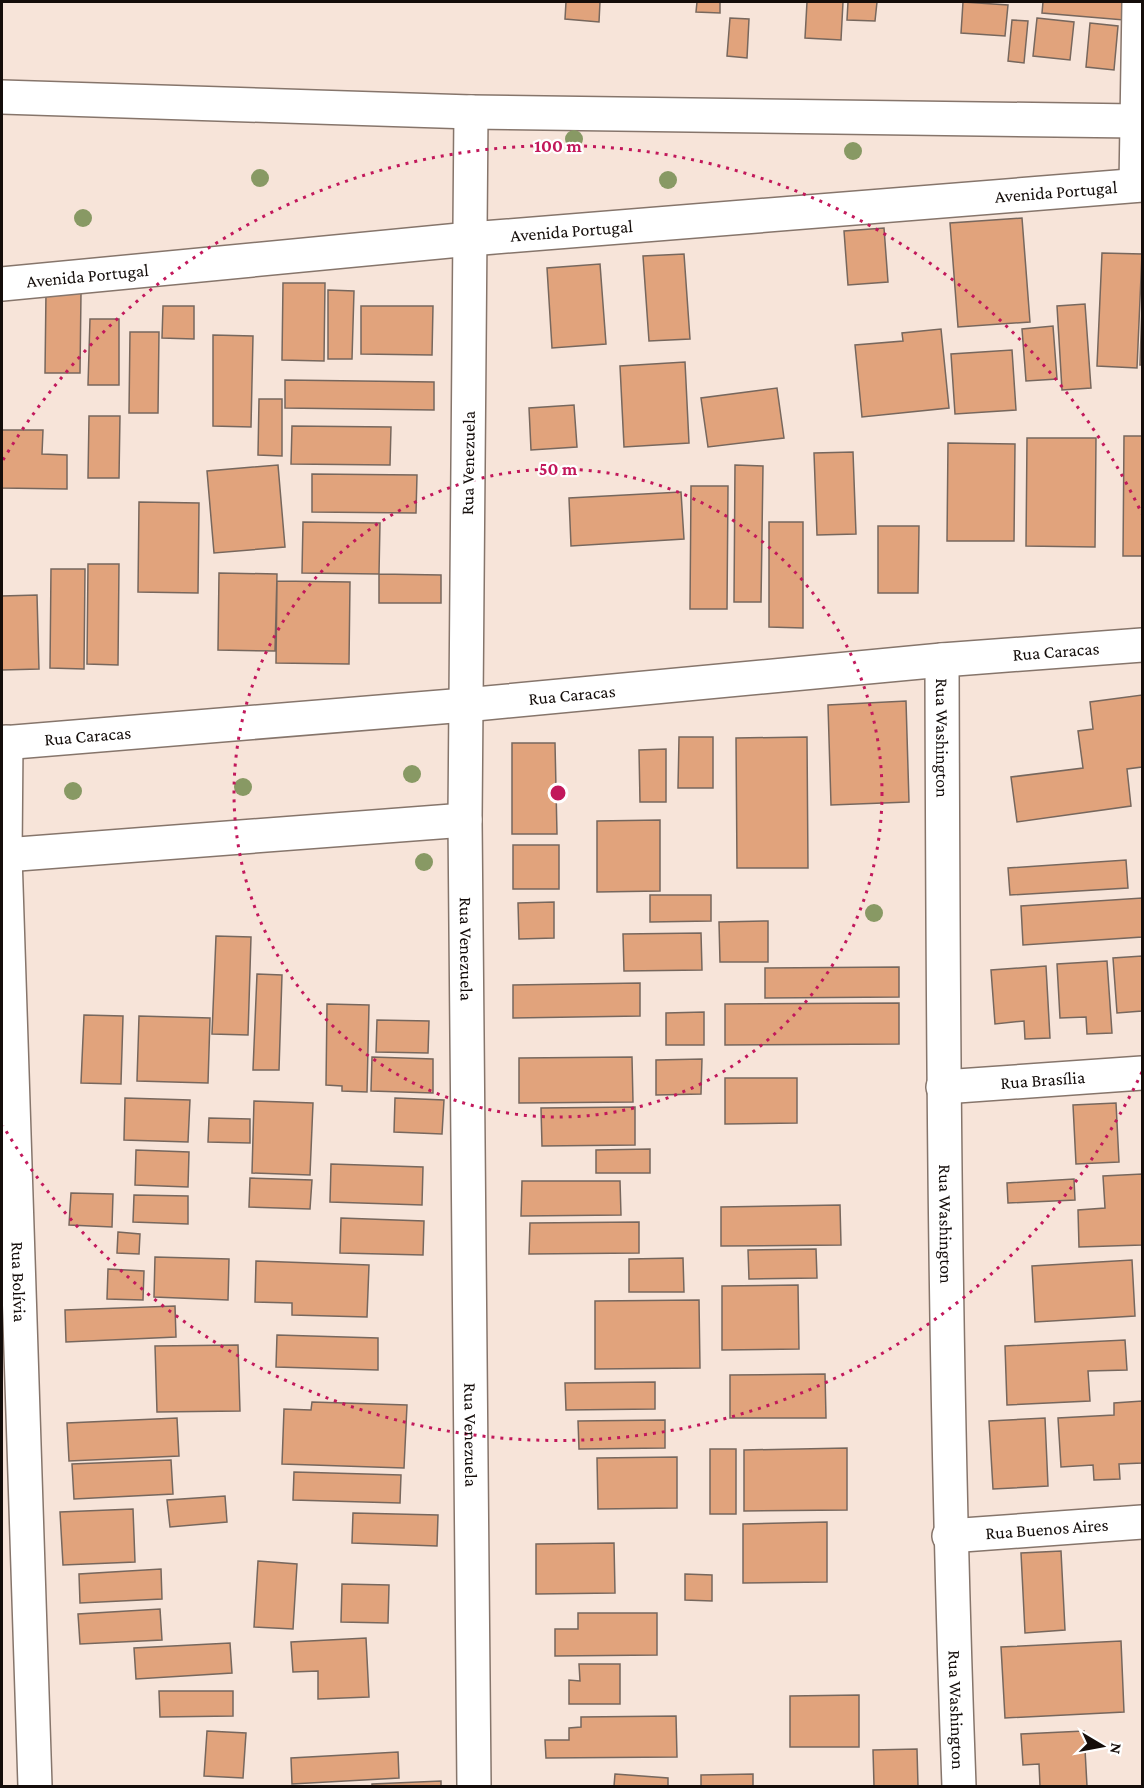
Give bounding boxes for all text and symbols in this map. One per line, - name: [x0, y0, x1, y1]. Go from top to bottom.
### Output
- text: 100 m: [534, 136, 582, 156]
- street label: Avenida Portugal: [994, 177, 1118, 207]
- street label: Avenida Portugal: [510, 216, 634, 246]
- street label: Avenida Portugal: [26, 260, 150, 292]
- street label: Rua Venezuela: [457, 411, 479, 515]
- text: 50 m: [539, 459, 578, 479]
- street label: Rua Caracas: [1012, 638, 1100, 665]
- street label: Rua Washington: [932, 678, 952, 798]
- street label: Rua Caracas: [528, 681, 616, 709]
- street label: Rua Caracas: [43, 722, 132, 749]
- centre of rings: [548, 783, 568, 803]
- street label: Rua Venezuela: [456, 897, 477, 1001]
- street label: Rua Brasília: [1000, 1067, 1086, 1093]
- street label: Rua Washington: [935, 1164, 956, 1284]
- street label: Rua Bolívia: [7, 1241, 30, 1322]
- street label: Rua Venezuela: [460, 1383, 481, 1487]
- street label: Rua Buenos Aires: [984, 1514, 1109, 1543]
- street label: Rua Washington: [944, 1650, 968, 1770]
- north arrow: [1072, 1716, 1132, 1776]
- text: N: [1107, 1742, 1126, 1755]

